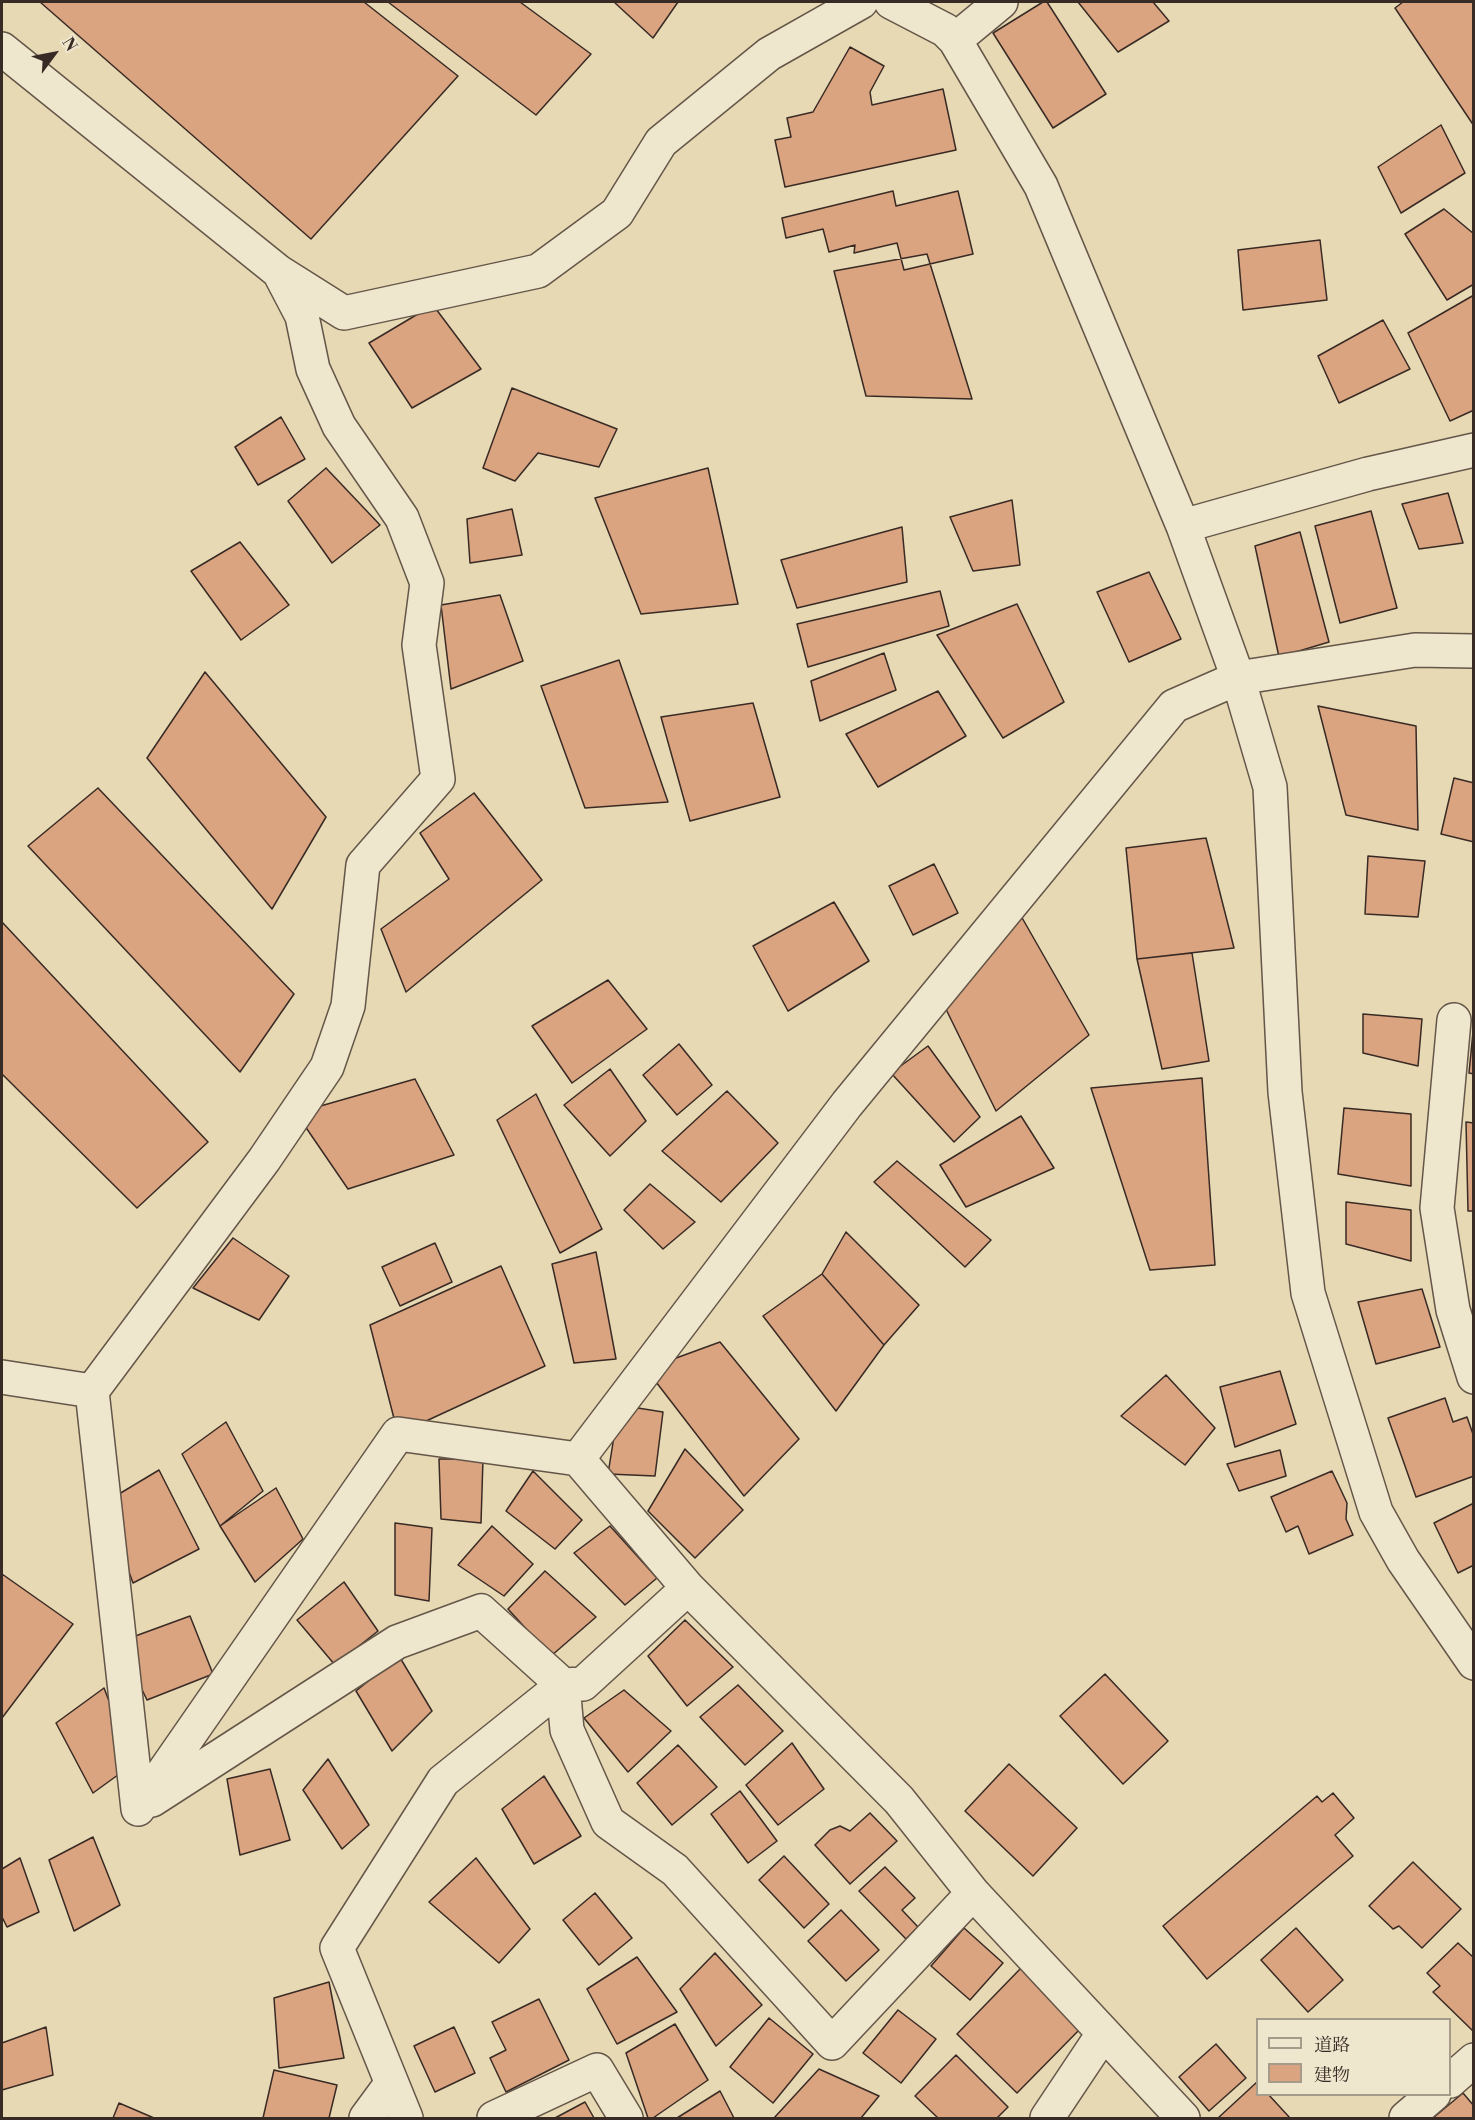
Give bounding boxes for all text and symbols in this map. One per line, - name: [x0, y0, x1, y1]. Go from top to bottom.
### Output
- north arrow: [24, 24, 84, 84]
- text: N: [57, 34, 81, 55]
- legend: [1256, 2018, 1451, 2096]
- text: 道路: [1314, 2034, 1350, 2057]
- text: 建物: [1314, 2064, 1350, 2087]

